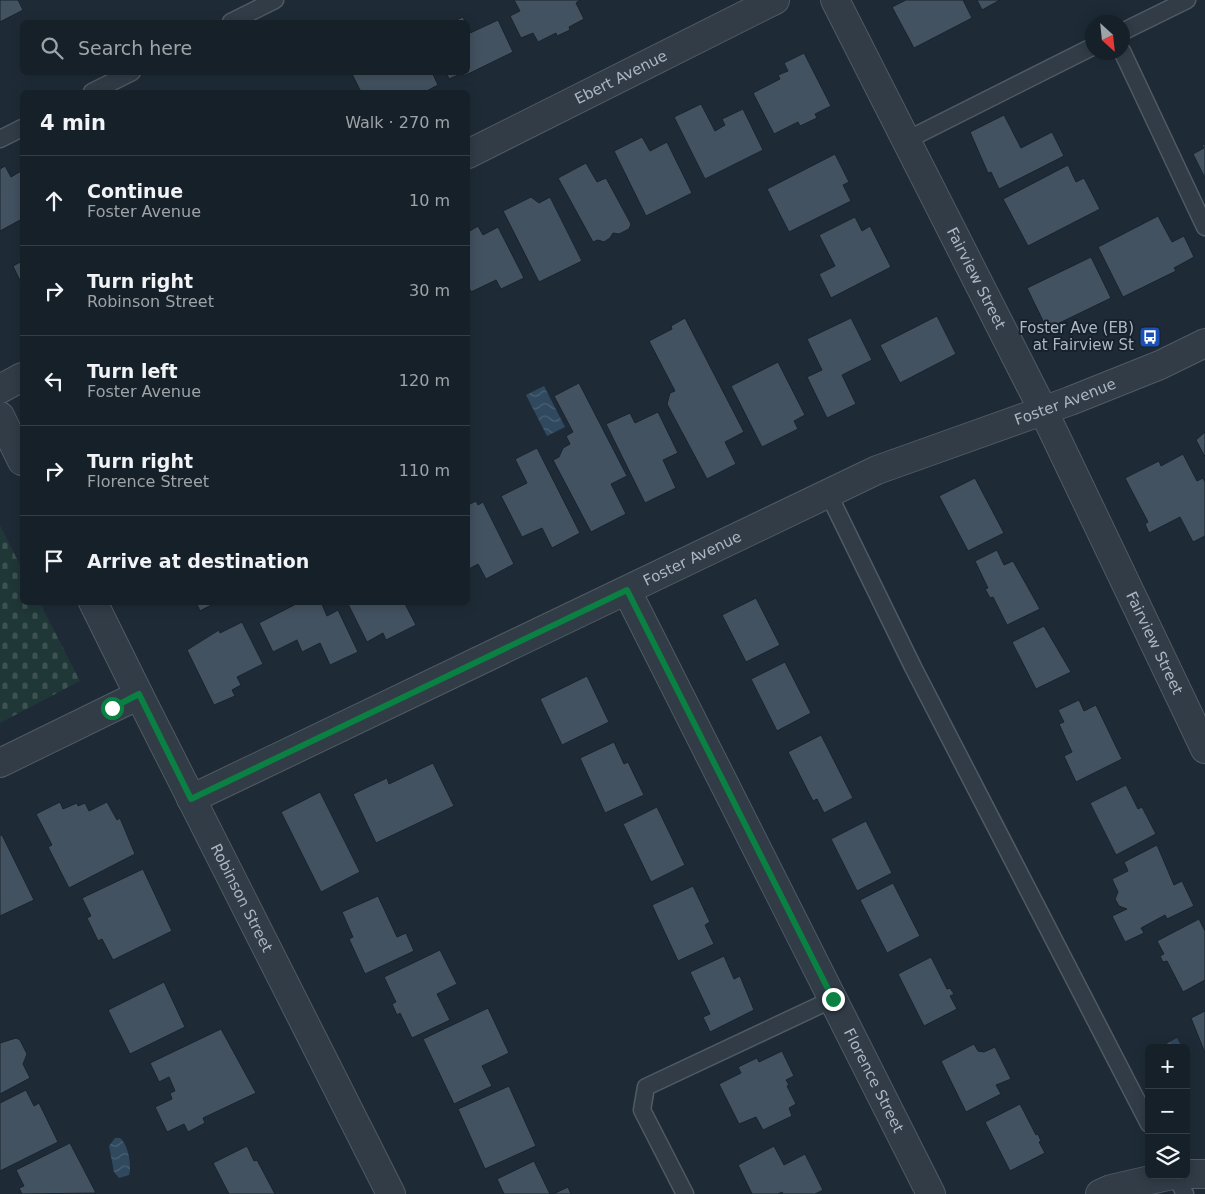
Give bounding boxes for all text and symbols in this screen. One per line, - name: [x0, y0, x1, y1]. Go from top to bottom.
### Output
- north arrow: [1085, 15, 1130, 60]
- search box: [20, 20, 470, 75]
- icon: search: [38, 34, 66, 62]
- text: Search here: [78, 37, 192, 59]
- street label: Ebert Avenue: [572, 47, 670, 108]
- text: 4 min: [40, 111, 106, 135]
- text: Walk · 270 m: [345, 113, 450, 132]
- text: Continue: [87, 180, 183, 202]
- icon: ahead: [40, 187, 68, 215]
- text: 10 m: [409, 191, 450, 210]
- text: Foster Avenue: [87, 202, 201, 221]
- street label: Fairview Street: [943, 224, 1010, 332]
- text: Turn right: [87, 270, 193, 292]
- icon: right: [40, 277, 68, 305]
- text: 30 m: [409, 281, 450, 300]
- text: Robinson Street: [87, 292, 214, 311]
- place label: Foster Ave (EB) at Fairview St: [1019, 319, 1134, 354]
- bus stop icon: Foster Ave (EB) at Fairview St: [1138, 325, 1162, 349]
- text: Turn left: [87, 360, 178, 382]
- icon: left: [40, 367, 68, 395]
- text: 120 m: [399, 371, 450, 390]
- street label: Foster Avenue: [1012, 375, 1119, 429]
- text: Foster Avenue: [87, 382, 201, 401]
- text: Turn right: [87, 450, 193, 472]
- icon: right: [40, 457, 68, 485]
- text: 110 m: [399, 461, 450, 480]
- text: Florence Street: [87, 472, 209, 491]
- street label: Foster Avenue: [640, 527, 744, 590]
- icon: arrive: [40, 547, 68, 575]
- text: Arrive at destination: [87, 550, 309, 572]
- street label: Fairview Street: [1122, 589, 1187, 697]
- route start: [101, 697, 124, 720]
- street label: Robinson Street: [207, 841, 276, 955]
- route end: [822, 988, 845, 1011]
- street label: Florence Street: [840, 1025, 908, 1136]
- map controls: [1145, 1044, 1190, 1179]
- button: +: [1145, 1044, 1190, 1089]
- button: −: [1145, 1089, 1190, 1134]
- button: layers: [1145, 1134, 1190, 1179]

